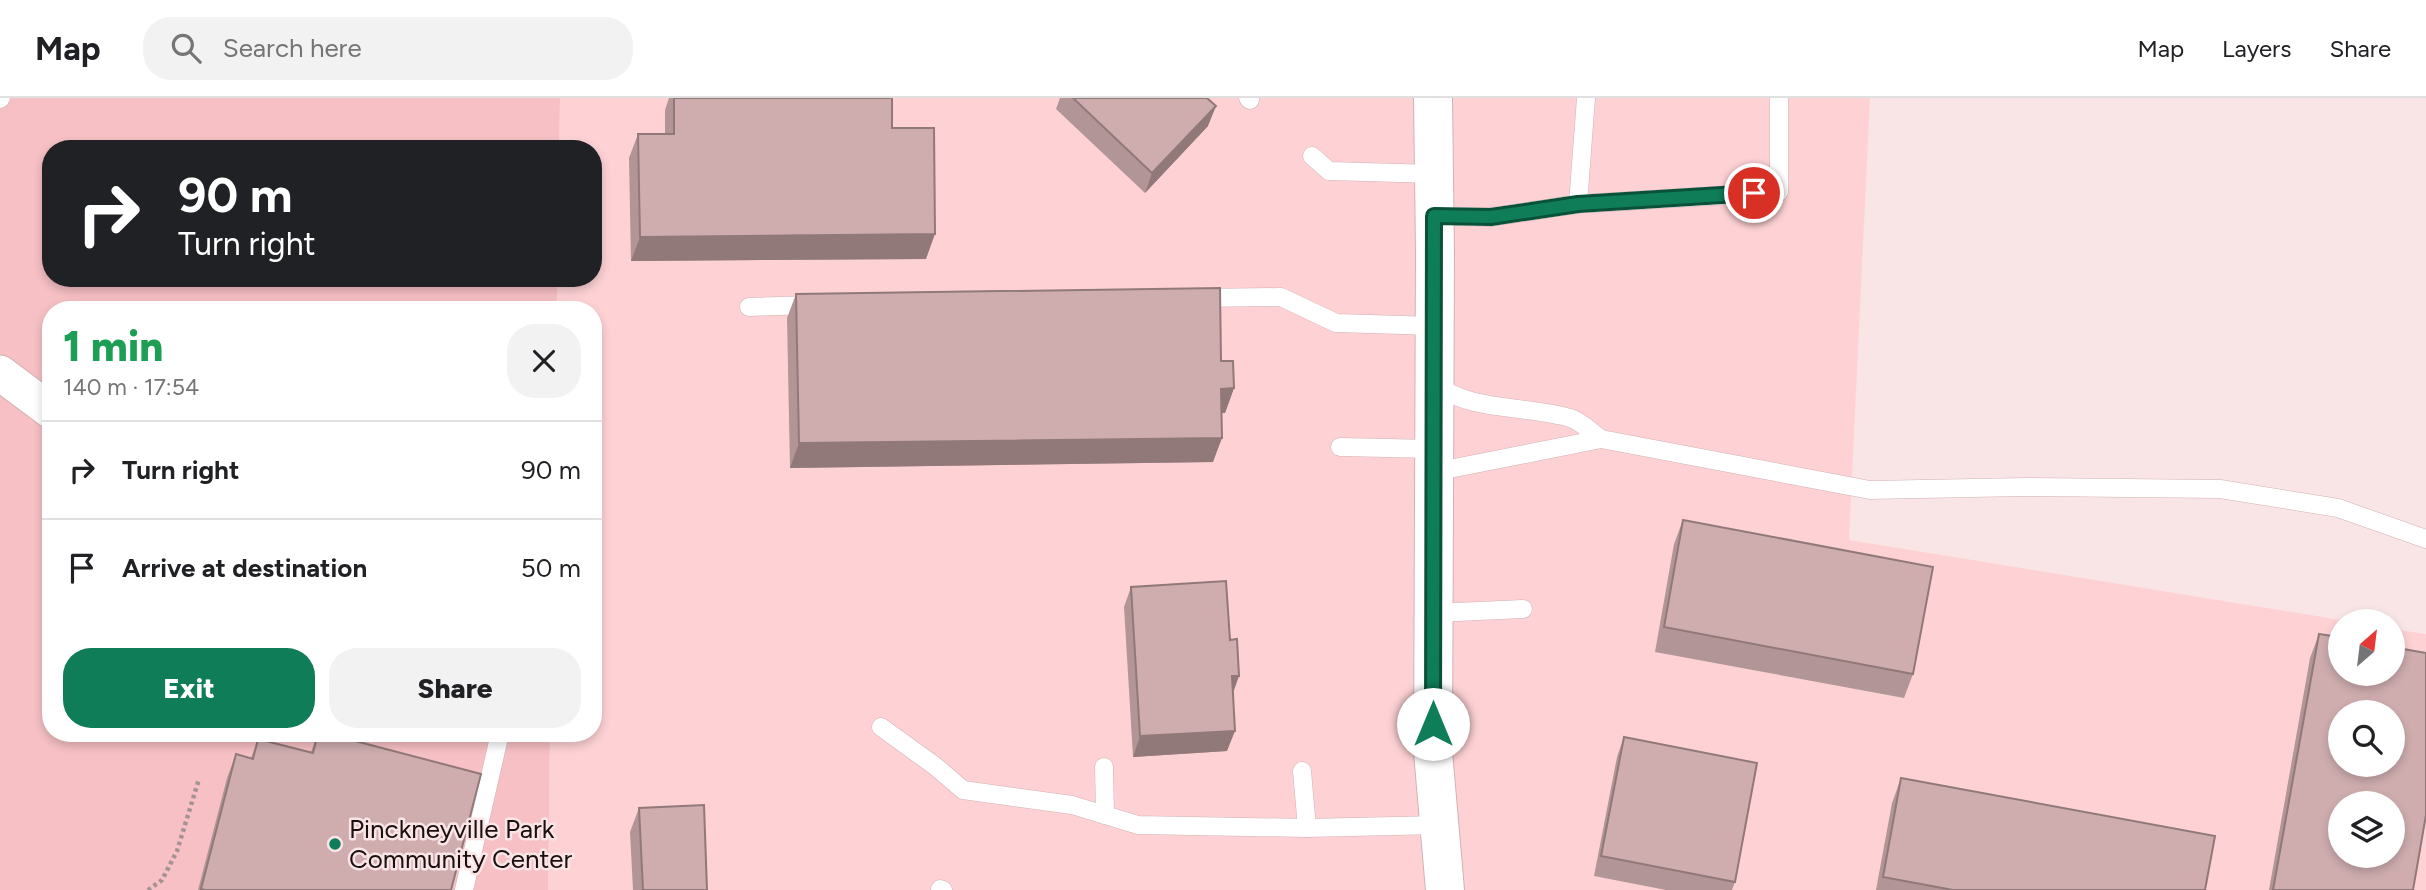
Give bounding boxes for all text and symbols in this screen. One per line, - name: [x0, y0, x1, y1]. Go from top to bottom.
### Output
- search box: [143, 17, 633, 80]
- text: Map: [35, 29, 101, 68]
- icon: search: [167, 29, 205, 67]
- text: Search here: [223, 32, 362, 64]
- text: Map: [2137, 34, 2184, 63]
- text: Layers: [2222, 34, 2291, 63]
- text: Share: [2329, 34, 2391, 63]
- pin: [1724, 163, 1784, 223]
- text: 90 m: [178, 165, 293, 224]
- icon: right: [63, 168, 154, 259]
- icon: arrive: [1735, 174, 1773, 212]
- text: Turn right: [178, 225, 316, 263]
- text: 1 min: [63, 321, 163, 372]
- button: close: [507, 324, 581, 398]
- text: 140 m · 17:54: [63, 373, 199, 401]
- icon: right: [63, 451, 101, 489]
- text: Turn right: [122, 454, 239, 486]
- text: 90 m: [521, 454, 581, 486]
- icon: arrive: [63, 549, 101, 587]
- text: Arrive at destination: [122, 552, 367, 584]
- text: 50 m: [521, 552, 581, 584]
- north arrow: [2328, 609, 2404, 686]
- map controls: [2328, 609, 2405, 868]
- button: Exit: [63, 648, 315, 728]
- button: Share: [329, 648, 581, 728]
- position arrow: [1396, 687, 1470, 761]
- button: search: [2328, 700, 2405, 777]
- button: layers: [2328, 791, 2405, 868]
- place label: Pinckneyville Park Community Center: [349, 813, 572, 875]
- marker: Pinckneyville Park Community Center: [327, 836, 343, 852]

